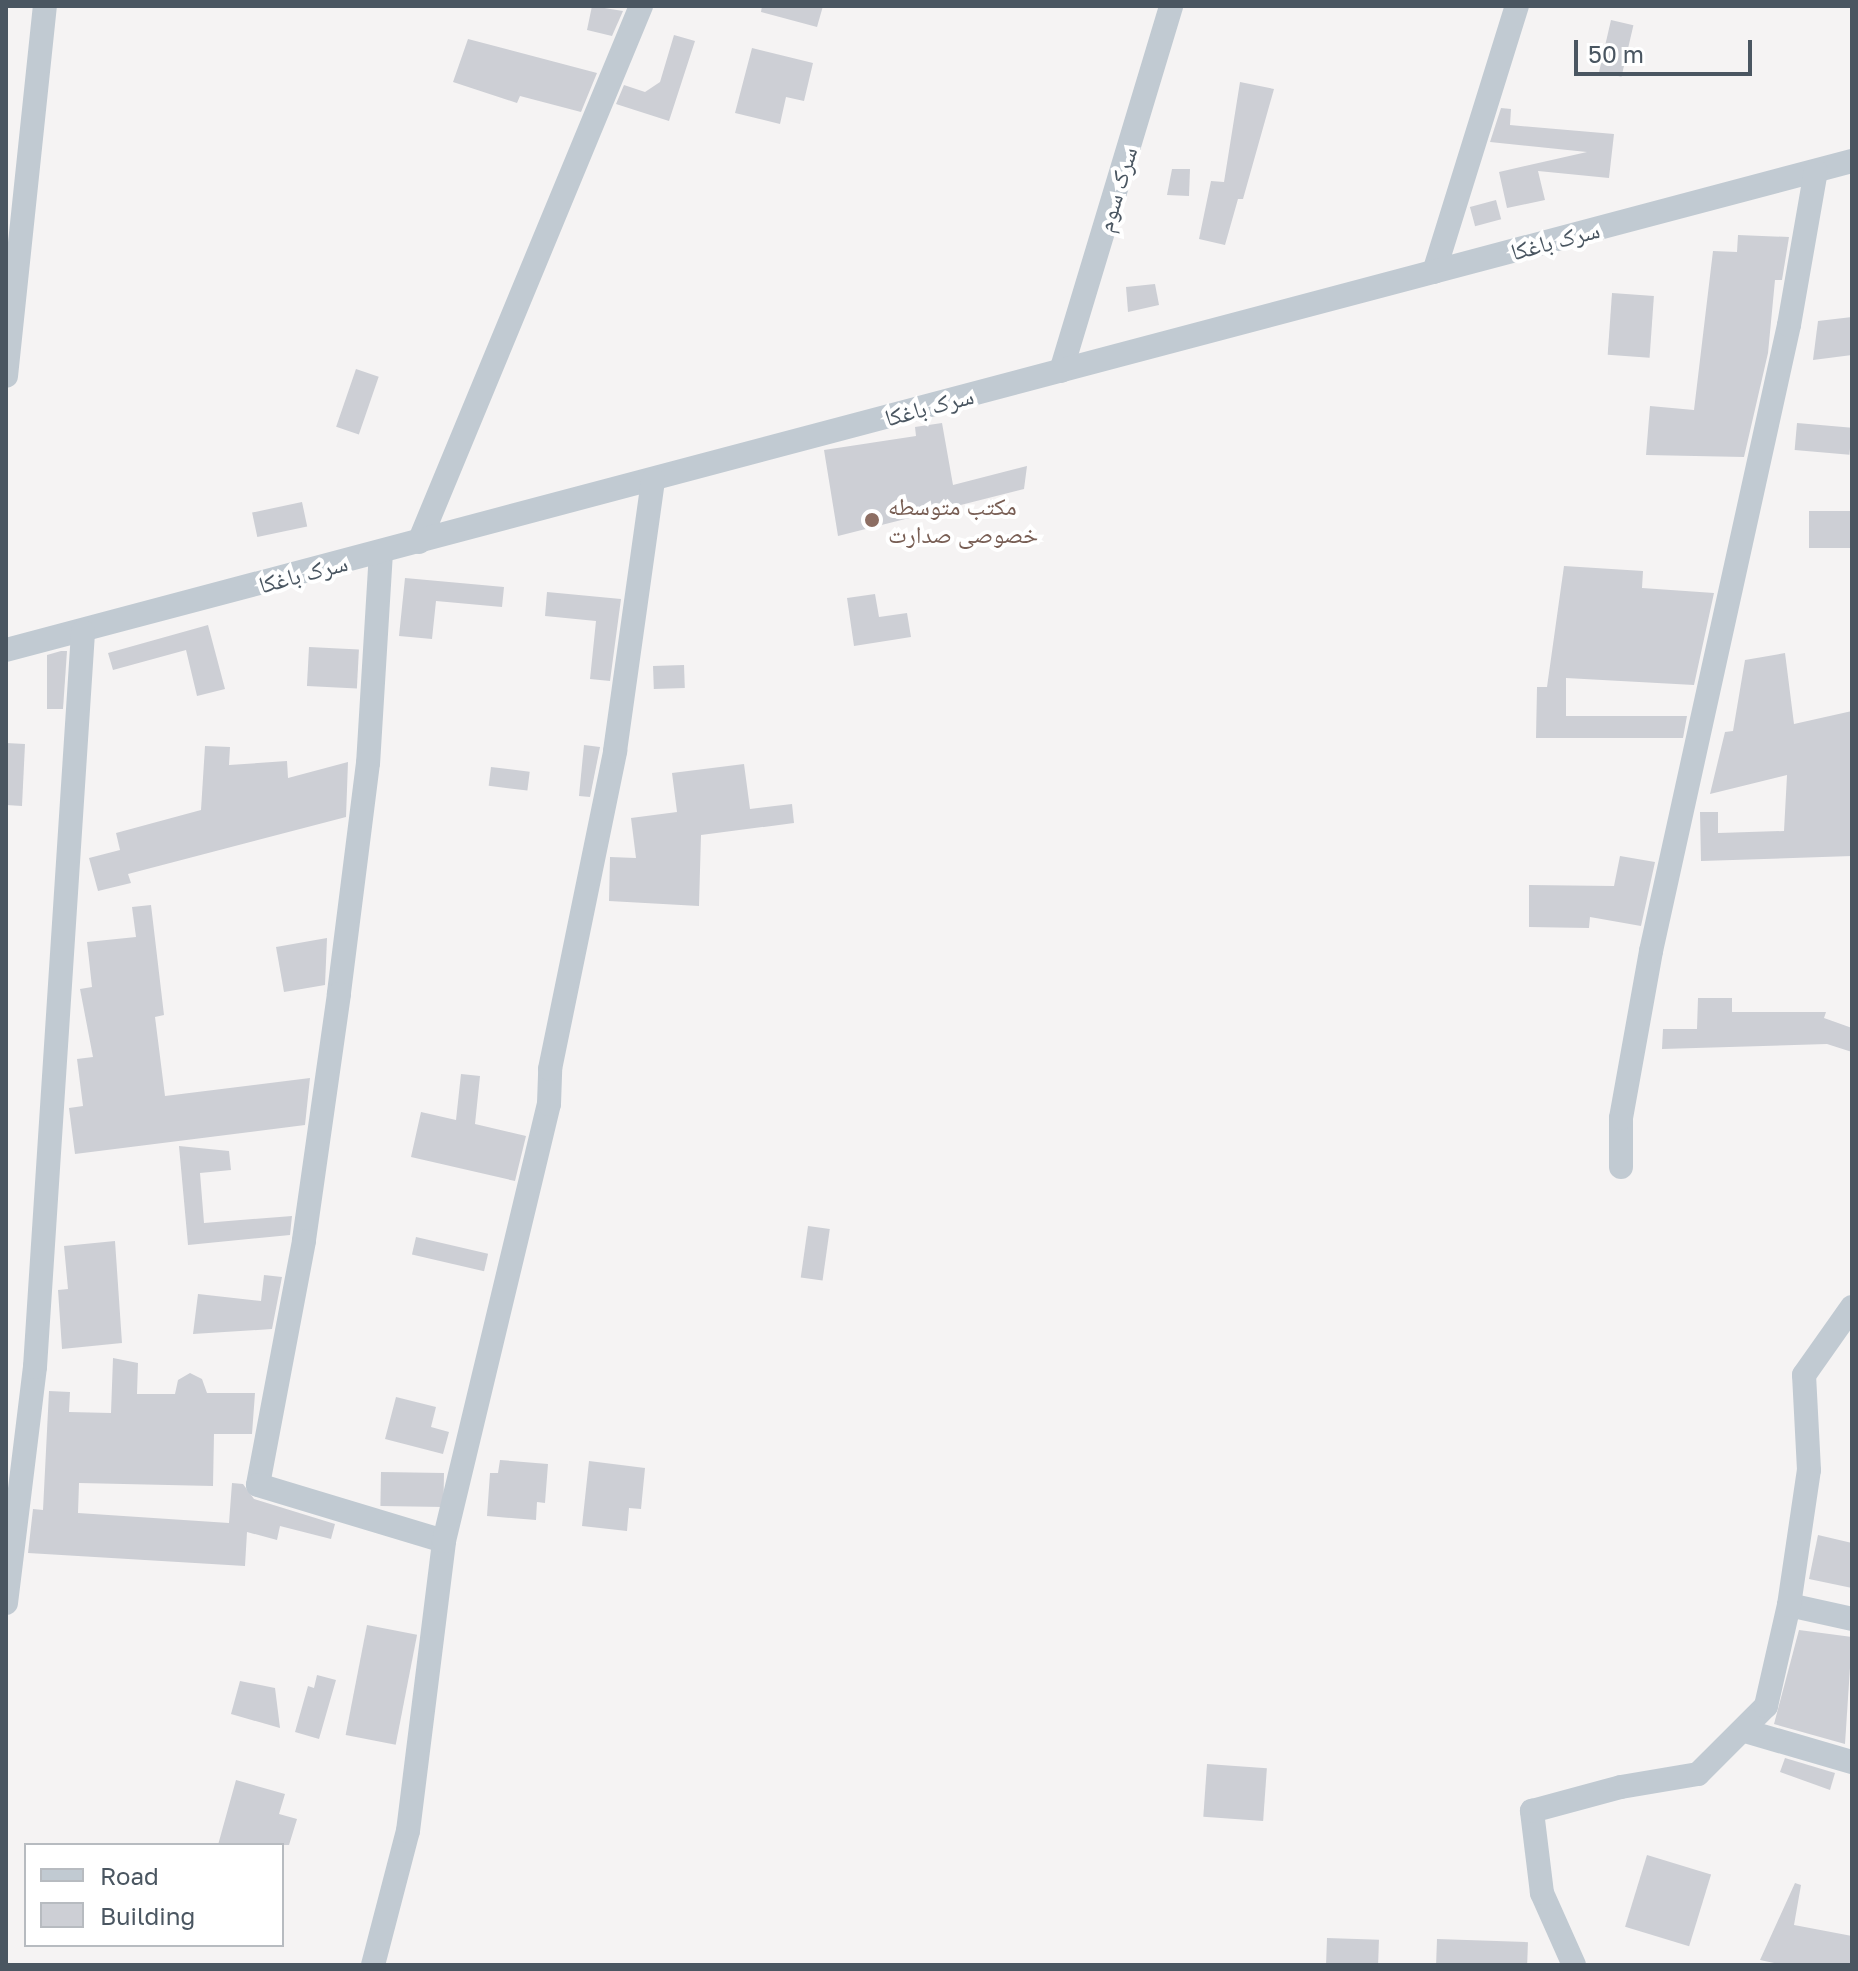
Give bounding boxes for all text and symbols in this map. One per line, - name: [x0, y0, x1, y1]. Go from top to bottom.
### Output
- scale bar: [1578, 24, 1756, 74]
- text: 50 m: [1588, 39, 1644, 68]
- street label: سرک سوم: [1089, 143, 1143, 235]
- street label: سرک باغکا: [1507, 214, 1603, 266]
- street label: سرک باغکا: [881, 380, 977, 432]
- place label: مکتب متوسطه خصوصی صدارت: [888, 492, 1038, 548]
- marker: مکتب متوسطه خصوصی صدارت: [863, 511, 881, 529]
- street label: سرک باغکا: [255, 547, 351, 599]
- legend: [24, 1843, 284, 1947]
- text: Road: [100, 1861, 159, 1890]
- text: Building: [100, 1901, 195, 1930]

